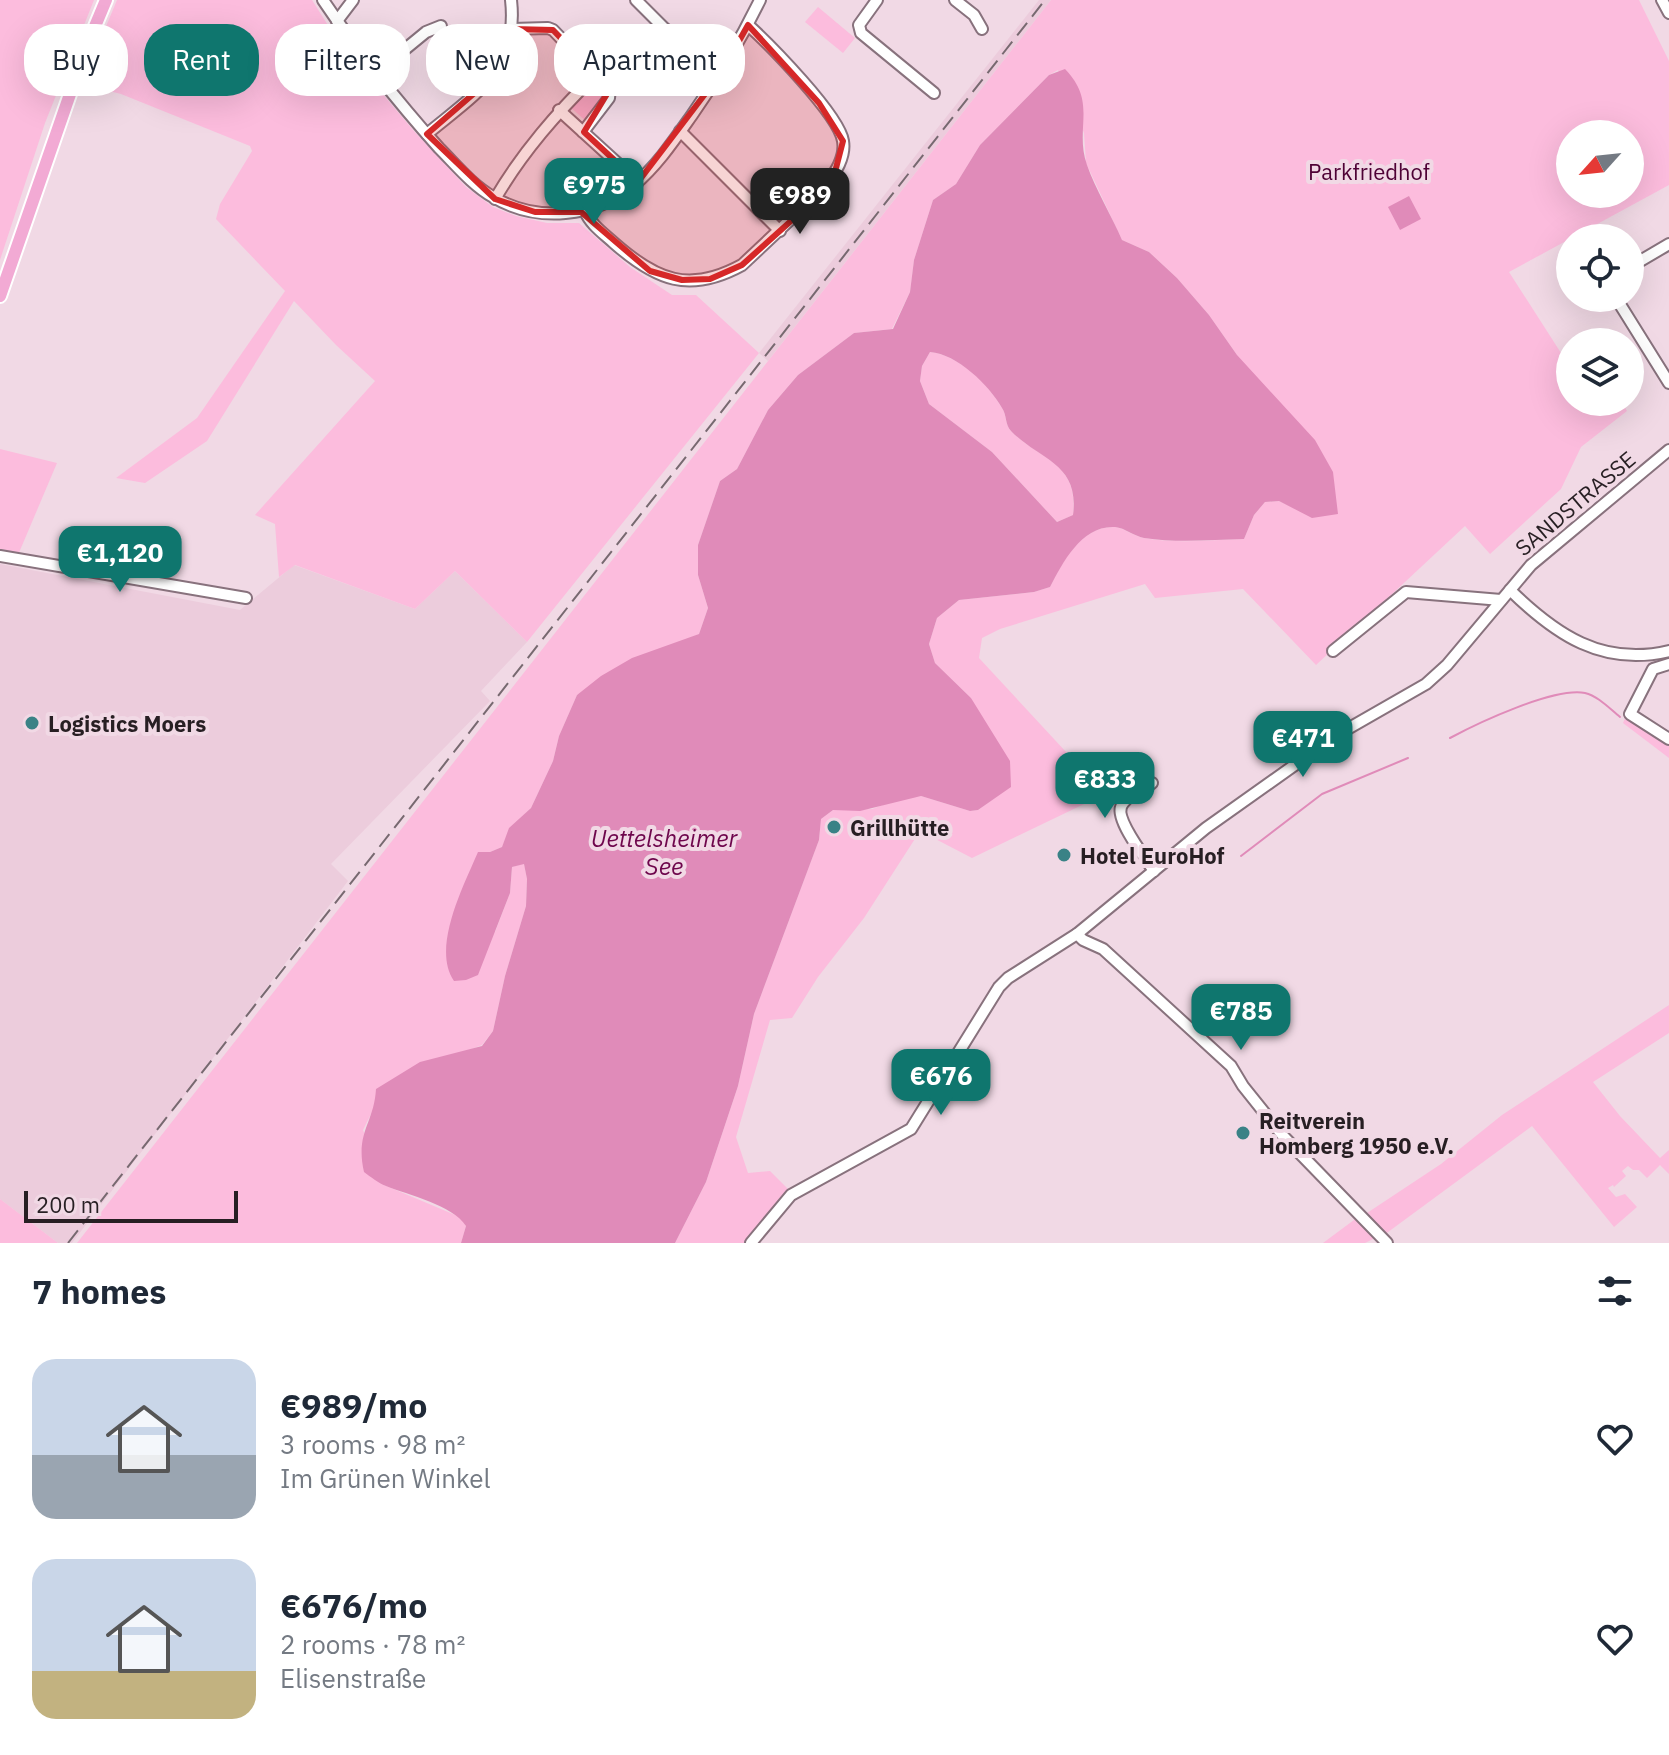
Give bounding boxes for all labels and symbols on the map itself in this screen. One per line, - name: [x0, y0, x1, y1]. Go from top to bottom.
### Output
- north arrow: [1556, 120, 1644, 208]
- park label: Parkfriedhof: [1308, 157, 1430, 186]
- pin: €975: [547, 158, 641, 226]
- pin: €989: [753, 168, 847, 236]
- street label: SANDSTRASSE: [1509, 444, 1641, 562]
- pin: €1,120: [55, 526, 185, 594]
- place label: Logistics Moers: [48, 709, 206, 738]
- pin: €471: [1256, 711, 1350, 779]
- marker: Logistics Moers: [23, 714, 41, 732]
- pin: €833: [1058, 752, 1152, 820]
- place label: Grillhütte: [850, 813, 949, 842]
- marker: Grillhütte: [825, 818, 843, 836]
- water label: Uettelsheimer See: [591, 822, 739, 882]
- place label: Hotel EuroHof: [1080, 841, 1225, 870]
- marker: Hotel EuroHof: [1055, 846, 1073, 864]
- pin: €785: [1194, 984, 1288, 1052]
- pin: €676: [894, 1049, 988, 1117]
- place label: Reitverein Homberg 1950 e.V.: [1259, 1106, 1454, 1160]
- marker: Reitverein Homberg 1950 e.V.: [1234, 1124, 1252, 1142]
- scale bar: [24, 1187, 238, 1223]

